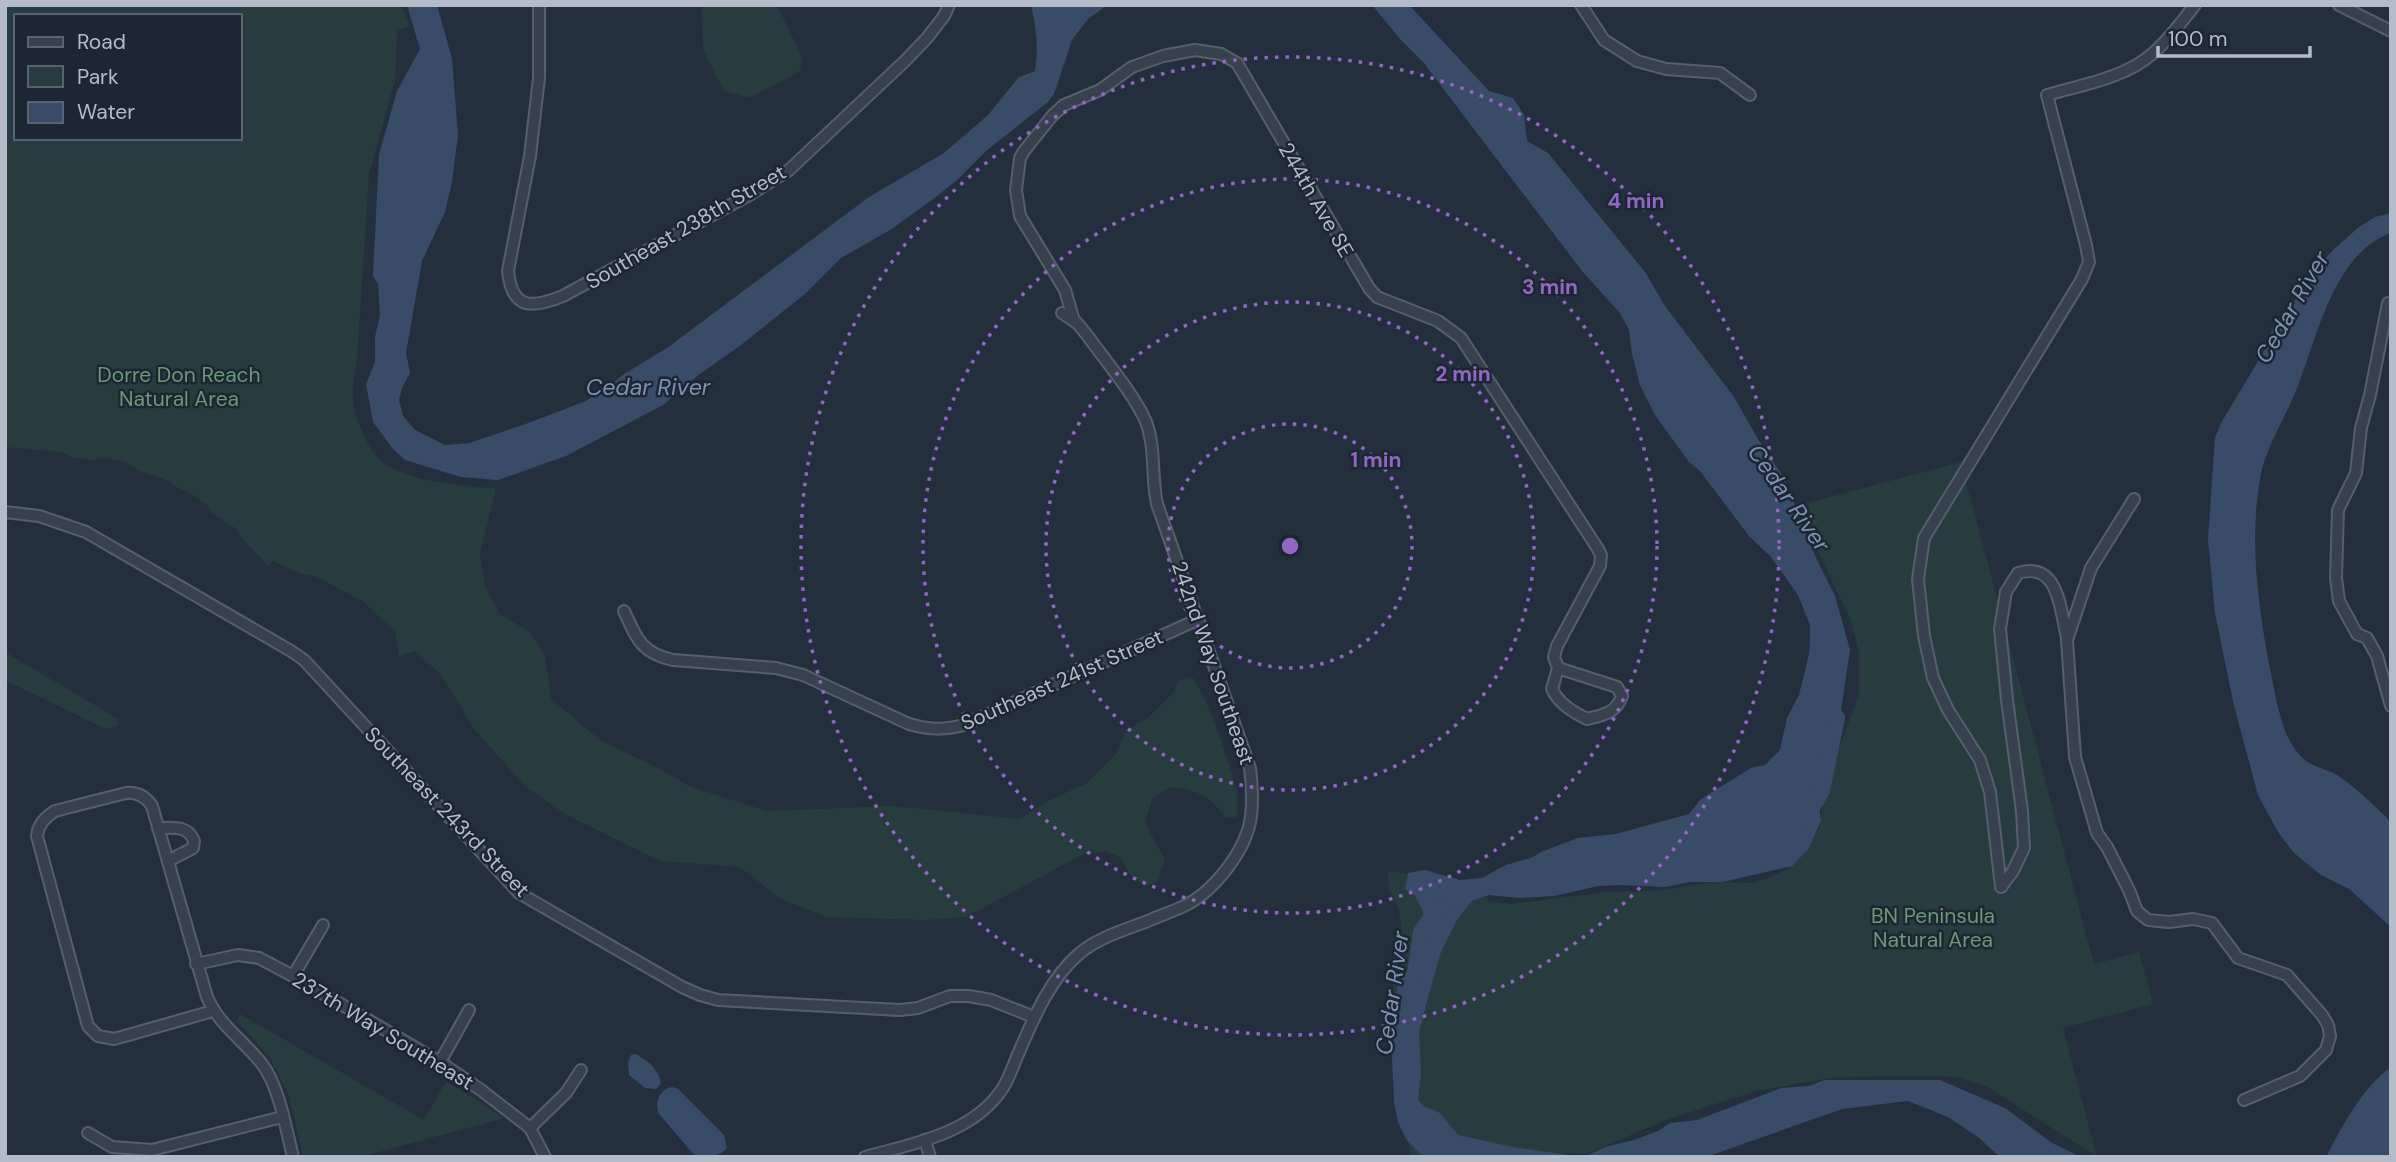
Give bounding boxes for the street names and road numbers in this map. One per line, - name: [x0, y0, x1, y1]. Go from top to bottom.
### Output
- street label: 244th Ave SE: [1272, 138, 1360, 262]
- street label: Southeast 238th Street: [581, 158, 791, 296]
- street label: 242nd Way Southeast: [1165, 557, 1261, 769]
- street label: Southeast 241st Street: [956, 623, 1168, 737]
- street label: Southeast 243rd Street: [358, 721, 536, 903]
- street label: 237th Way Southeast: [287, 966, 479, 1096]

